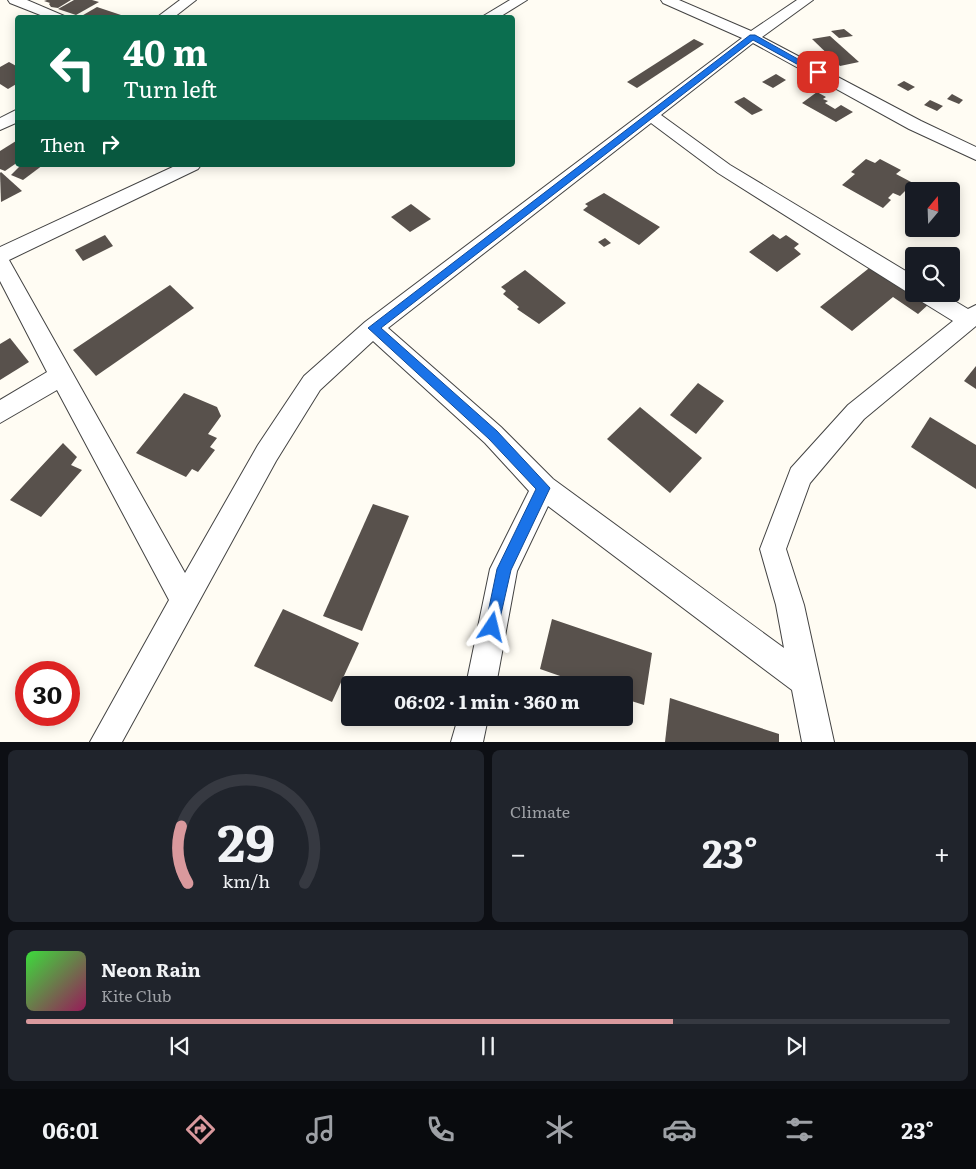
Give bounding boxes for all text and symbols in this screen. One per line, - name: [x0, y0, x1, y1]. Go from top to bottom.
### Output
- text: 40 m: [123, 25, 208, 77]
- icon: left: [40, 35, 105, 100]
- pin: [797, 51, 839, 93]
- icon: arrive: [804, 58, 832, 86]
- text: Turn left: [123, 72, 217, 105]
- text: Then: [40, 130, 86, 158]
- icon: right: [96, 130, 124, 158]
- north arrow: [905, 182, 960, 238]
- map controls: [905, 182, 960, 302]
- button: search: [905, 247, 960, 302]
- position arrow: [465, 600, 517, 652]
- speed limit sign: 30: [15, 661, 80, 726]
- text: 06:02 · 1 min · 360 m: [394, 687, 580, 715]
- text: Climate: [510, 799, 570, 823]
- text: 29: [217, 801, 275, 878]
- text: 23°: [702, 823, 758, 880]
- text: −: [510, 831, 526, 873]
- text: +: [934, 831, 950, 873]
- text: km/h: [222, 867, 270, 894]
- text: Neon Rain: [101, 955, 201, 983]
- text: Kite Club: [101, 983, 172, 1007]
- icon: previous: [166, 1032, 194, 1060]
- icon: pause: [474, 1032, 502, 1060]
- icon: next: [782, 1032, 810, 1060]
- icon: directions: [183, 1112, 218, 1147]
- icon: music: [303, 1112, 338, 1147]
- icon: phone: [423, 1112, 458, 1147]
- icon: climate: [542, 1112, 577, 1147]
- icon: car: [662, 1112, 697, 1147]
- icon: filters: [782, 1112, 817, 1147]
- text: 06:01: [42, 1113, 99, 1146]
- text: 23°: [901, 1113, 934, 1146]

